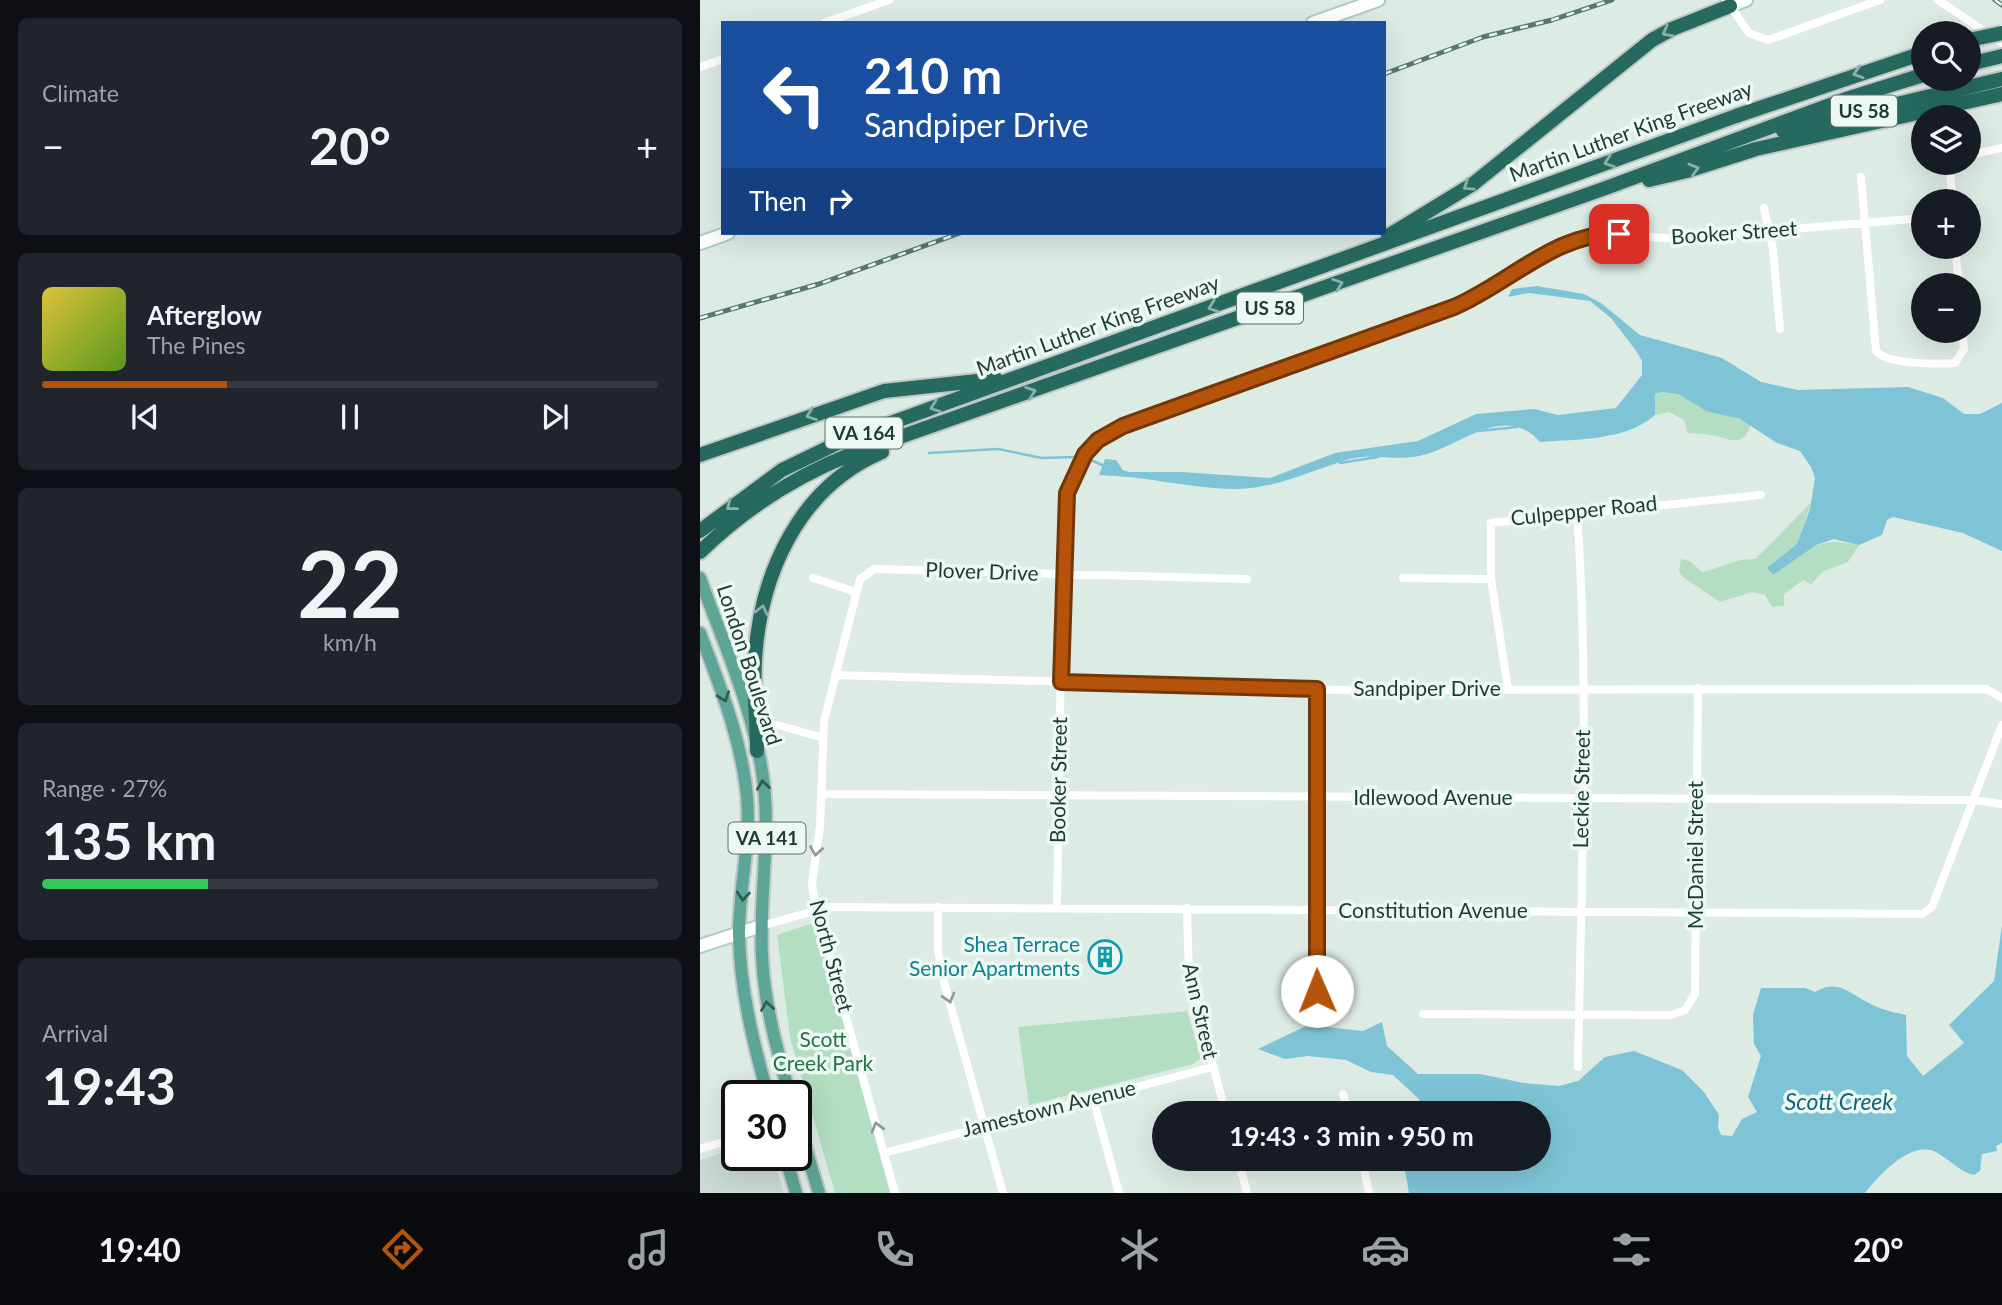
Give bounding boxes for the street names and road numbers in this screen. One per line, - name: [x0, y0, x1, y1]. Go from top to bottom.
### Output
- street label: Martin Luther King Freeway: [1506, 75, 1756, 186]
- road number: US 58: [1831, 96, 1897, 127]
- street label: Booker Street: [1670, 215, 1798, 248]
- street label: Martin Luther King Freeway: [973, 269, 1223, 380]
- road number: US 58: [1237, 292, 1303, 324]
- road number: VA 164: [825, 418, 902, 448]
- street label: Culpepper Road: [1509, 489, 1658, 530]
- street label: Plover Drive: [925, 556, 1039, 585]
- street label: London Boulevard: [713, 581, 788, 748]
- street label: Sandpiper Drive: [1353, 675, 1501, 700]
- street label: Booker Street: [1044, 716, 1071, 843]
- street label: Leckie Street: [1567, 729, 1594, 848]
- street label: McDaniel Street: [1682, 780, 1707, 929]
- street label: Idlewood Avenue: [1353, 784, 1513, 809]
- road number: VA 141: [728, 822, 806, 853]
- street label: North Street: [805, 897, 860, 1015]
- street label: Constitution Avenue: [1338, 897, 1528, 922]
- street label: Ann Street: [1178, 960, 1225, 1062]
- street label: Jamestown Avenue: [959, 1074, 1138, 1141]

